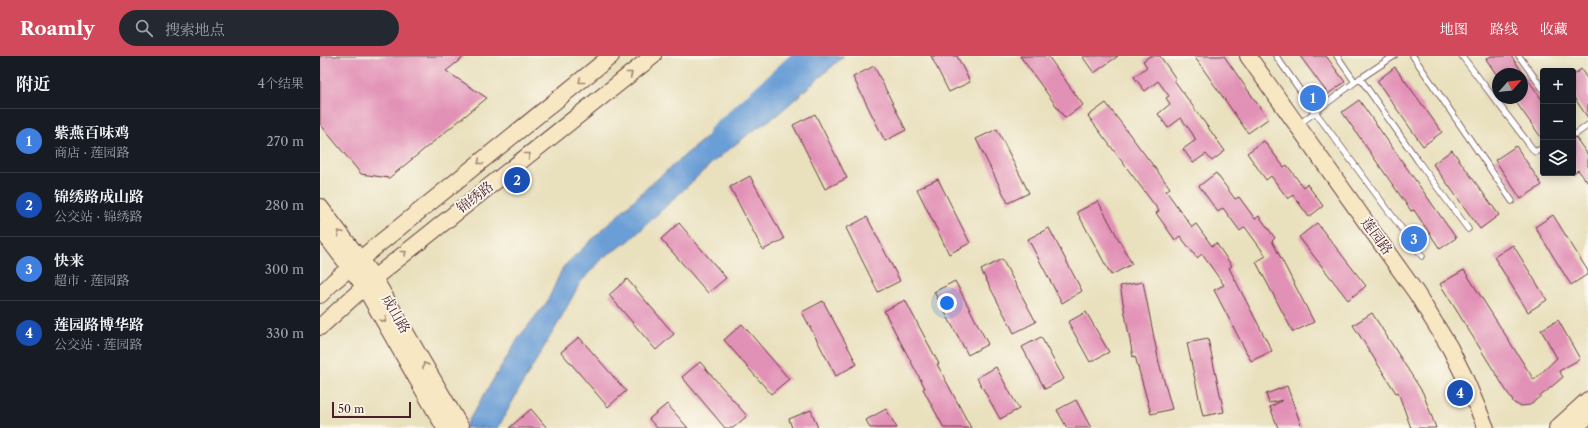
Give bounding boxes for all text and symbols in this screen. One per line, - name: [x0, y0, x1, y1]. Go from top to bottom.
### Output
- search box: [119, 10, 399, 46]
- text: Roamly: [20, 17, 95, 40]
- icon: search: [133, 17, 155, 39]
- text: 搜索地点: [165, 20, 225, 39]
- text: 地图: [1440, 20, 1468, 38]
- text: 路线: [1490, 20, 1518, 38]
- text: 收藏: [1540, 20, 1568, 38]
- north arrow: [1492, 68, 1528, 104]
- map controls: [1540, 68, 1576, 176]
- button: +: [1540, 68, 1576, 104]
- one-way arrow: [625, 72, 632, 79]
- text: 附近: [16, 74, 50, 94]
- text: 4个结果: [257, 75, 304, 91]
- one-way arrow: [578, 76, 585, 83]
- pin: 1: [1300, 83, 1326, 113]
- button: −: [1540, 104, 1576, 140]
- text: 紫燕百味鸡: [54, 123, 129, 142]
- text: 1: [26, 133, 32, 149]
- text: 270 m: [266, 133, 304, 149]
- button: layers: [1540, 140, 1576, 176]
- text: 商店 · 莲园路: [54, 144, 130, 160]
- one-way arrow: [523, 153, 531, 160]
- one-way arrow: [477, 158, 484, 165]
- pin: 2: [504, 165, 530, 195]
- street label: 锦绣路: [453, 177, 497, 217]
- text: 锦绣路成山路: [54, 187, 144, 206]
- text: 2: [25, 197, 33, 213]
- text: 280 m: [265, 197, 304, 213]
- text: 公交站 · 锦绣路: [54, 208, 143, 224]
- street label: 莲园路: [1357, 214, 1397, 258]
- pin: 3: [1401, 224, 1427, 254]
- one-way arrow: [338, 230, 345, 237]
- text: 快来: [54, 251, 84, 270]
- one-way arrow: [400, 251, 407, 258]
- text: 3: [25, 261, 33, 277]
- text: 300 m: [265, 261, 304, 277]
- text: 超市 · 莲园路: [54, 272, 130, 288]
- street label: 成山路: [378, 291, 414, 337]
- your location: [937, 293, 957, 313]
- text: 莲园路博华路: [54, 315, 144, 334]
- one-way arrow: [379, 316, 386, 323]
- text: 4: [25, 325, 33, 341]
- text: 330 m: [266, 325, 304, 341]
- text: 公交站 · 莲园路: [54, 336, 143, 352]
- one-way arrow: [423, 362, 430, 369]
- pin: 4: [1447, 378, 1473, 408]
- scale bar: [332, 400, 411, 419]
- text: 50 m: [338, 402, 364, 416]

